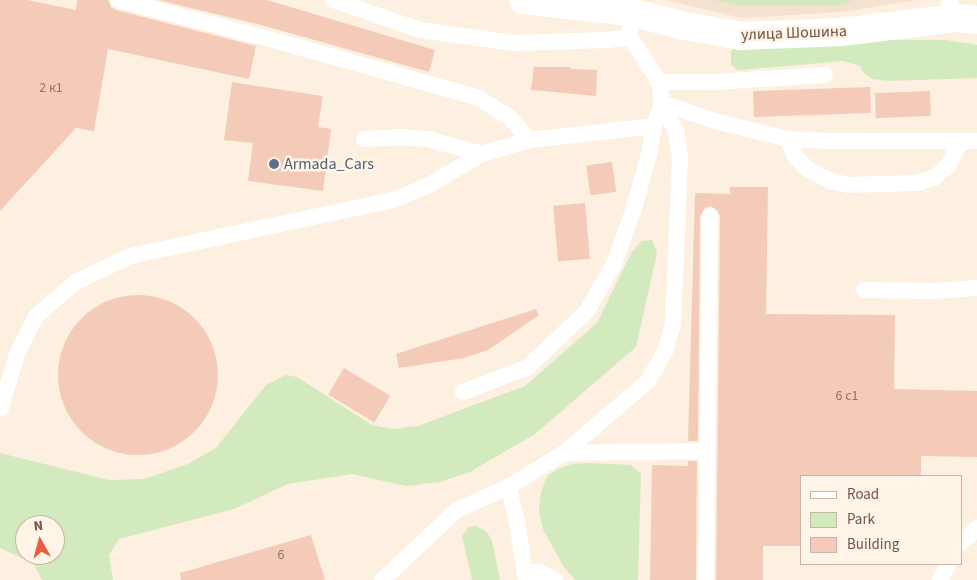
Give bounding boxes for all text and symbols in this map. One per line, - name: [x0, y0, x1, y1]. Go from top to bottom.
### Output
- street label: улица Шошина: [741, 22, 847, 44]
- house number: 2 к1: [39, 80, 63, 96]
- place label: Armada_Cars: [284, 154, 374, 174]
- marker: Armada_Cars: [268, 158, 280, 170]
- house number: 6 с1: [835, 388, 859, 404]
- legend: [800, 475, 962, 565]
- text: Road: [847, 484, 879, 505]
- text: Park: [847, 509, 875, 530]
- north arrow: [15, 515, 65, 565]
- text: N: [32, 516, 44, 537]
- text: Building: [847, 534, 899, 555]
- house number: 6: [278, 547, 284, 563]

